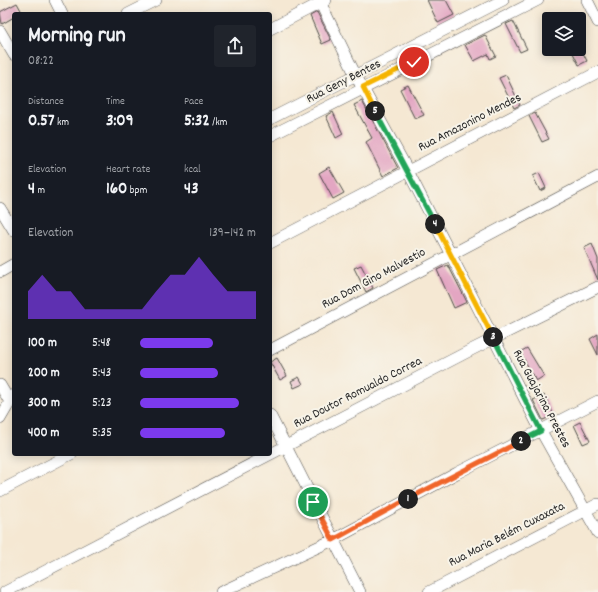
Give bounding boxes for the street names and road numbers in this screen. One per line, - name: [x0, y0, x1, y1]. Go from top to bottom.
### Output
- street label: Rua Geny Bentes: [303, 55, 385, 109]
- street label: Rua Amazonino Mendes: [415, 89, 525, 157]
- street label: Rua Dom Gino Malvestio: [319, 243, 430, 315]
- street label: Rua Guajarina Prestes: [507, 346, 575, 452]
- street label: Rua Doutor Romualdo Correa: [290, 352, 426, 434]
- street label: Rua Maria Belém Cuxaxata: [446, 497, 569, 573]

